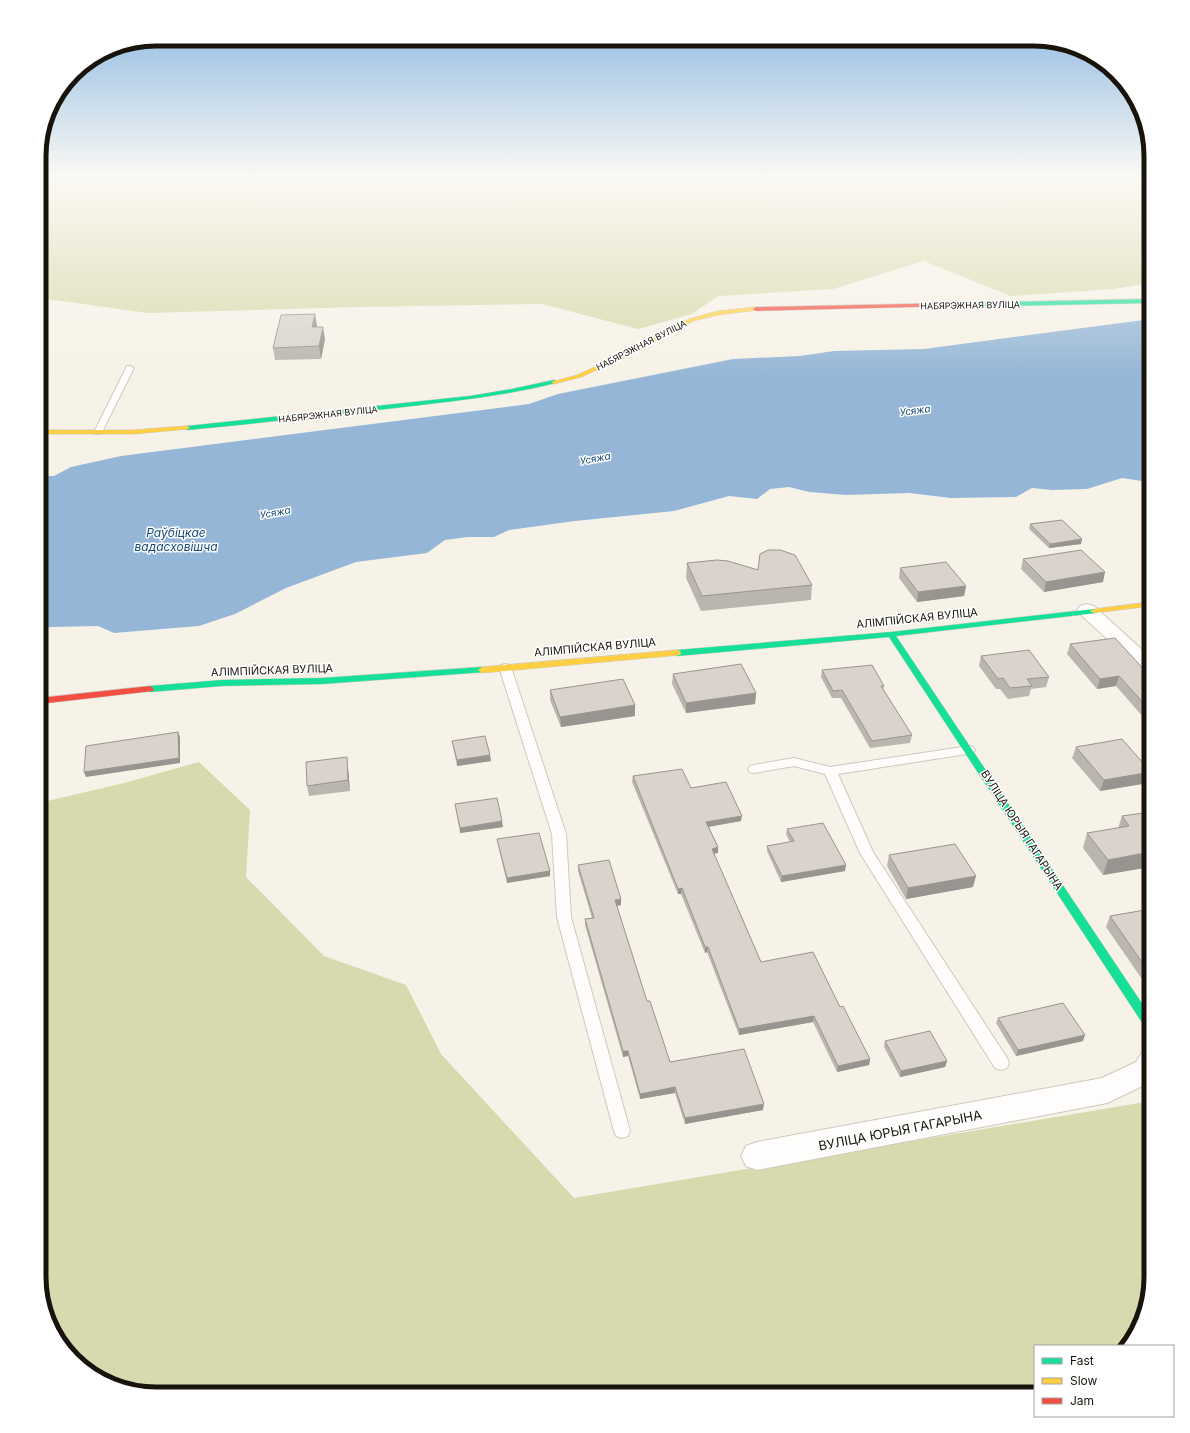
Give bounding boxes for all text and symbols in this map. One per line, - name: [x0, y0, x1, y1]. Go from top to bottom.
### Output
- street label: НАБЯРЭЖНАЯ ВУЛІЦА: [920, 299, 1020, 311]
- street label: НАБЯРЭЖНАЯ ВУЛІЦА: [594, 317, 688, 373]
- water label: Усяжа: [899, 402, 931, 418]
- street label: НАБЯРЭЖНАЯ ВУЛІЦА: [278, 403, 378, 425]
- water label: Усяжа: [579, 449, 611, 467]
- water label: Усяжа: [259, 503, 291, 521]
- water label: Раўбіцкае вадасховішча: [134, 525, 218, 554]
- street label: АЛІМПІЙСКАЯ ВУЛІЦА: [856, 605, 979, 631]
- street label: АЛІМПІЙСКАЯ ВУЛІЦА: [534, 635, 657, 659]
- street label: АЛІМПІЙСКАЯ ВУЛІЦА: [211, 661, 334, 679]
- street label: ВУЛІЦА ЮРЫЯ ГАГАРЫНА: [978, 767, 1066, 893]
- street label: ВУЛІЦА ЮРЫЯ ГАГАРЫНА: [817, 1106, 983, 1154]
- legend: [1034, 1345, 1174, 1417]
- text: Fast: [1070, 1353, 1094, 1368]
- text: Slow: [1070, 1373, 1098, 1388]
- text: Jam: [1070, 1393, 1094, 1408]

